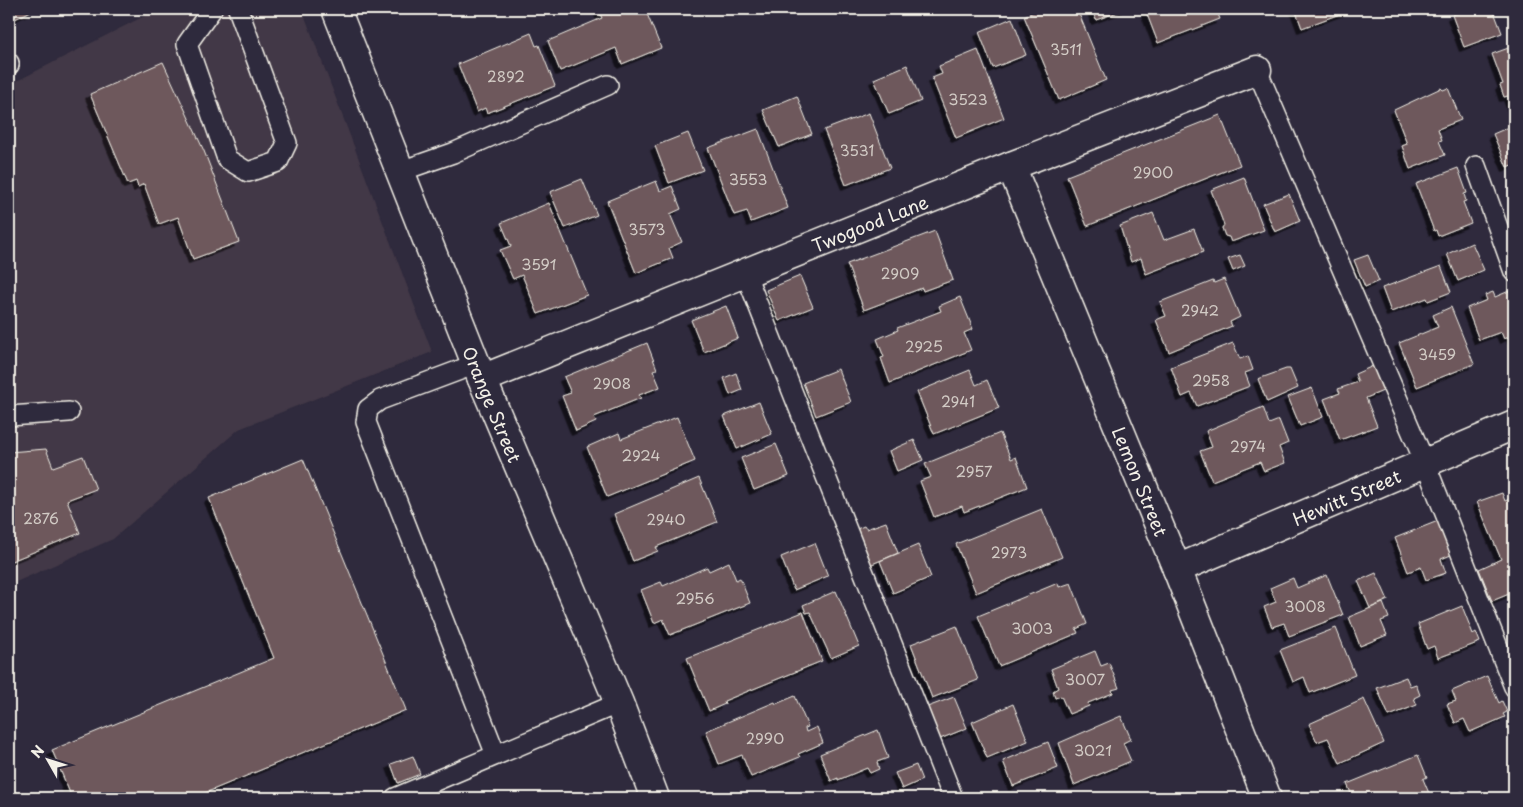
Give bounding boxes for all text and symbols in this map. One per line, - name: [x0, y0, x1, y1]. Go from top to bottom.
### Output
- house number: 3511: [1050, 37, 1082, 60]
- house number: 2892: [487, 64, 525, 87]
- house number: 3523: [948, 87, 988, 110]
- house number: 3531: [840, 138, 874, 161]
- house number: 2900: [1133, 160, 1173, 183]
- house number: 3553: [729, 167, 767, 190]
- street label: Twogood Lane: [807, 187, 932, 258]
- house number: 3573: [628, 217, 666, 240]
- house number: 3591: [521, 252, 557, 275]
- house number: 2909: [881, 261, 919, 284]
- house number: 2942: [1181, 298, 1219, 321]
- house number: 2925: [905, 334, 943, 357]
- street label: Orange Street: [457, 342, 529, 466]
- house number: 3459: [1418, 342, 1456, 365]
- house number: 2958: [1192, 368, 1230, 391]
- house number: 2908: [593, 371, 631, 394]
- house number: 2941: [941, 389, 975, 412]
- street label: Lemon Street: [1106, 422, 1176, 540]
- house number: 2974: [1230, 434, 1266, 457]
- house number: 2924: [622, 443, 660, 466]
- house number: 2957: [955, 459, 993, 482]
- street label: Hewitt Street: [1288, 462, 1405, 532]
- house number: 2876: [23, 506, 59, 529]
- house number: 2940: [647, 507, 686, 530]
- house number: 2973: [991, 540, 1027, 563]
- house number: 2956: [675, 586, 715, 609]
- house number: 3008: [1284, 594, 1326, 617]
- house number: 3003: [1011, 616, 1053, 639]
- house number: 3007: [1065, 667, 1106, 690]
- house number: 2990: [746, 726, 784, 749]
- north arrow: [22, 734, 72, 784]
- house number: 3021: [1074, 738, 1112, 761]
- text: N: [26, 741, 49, 762]

